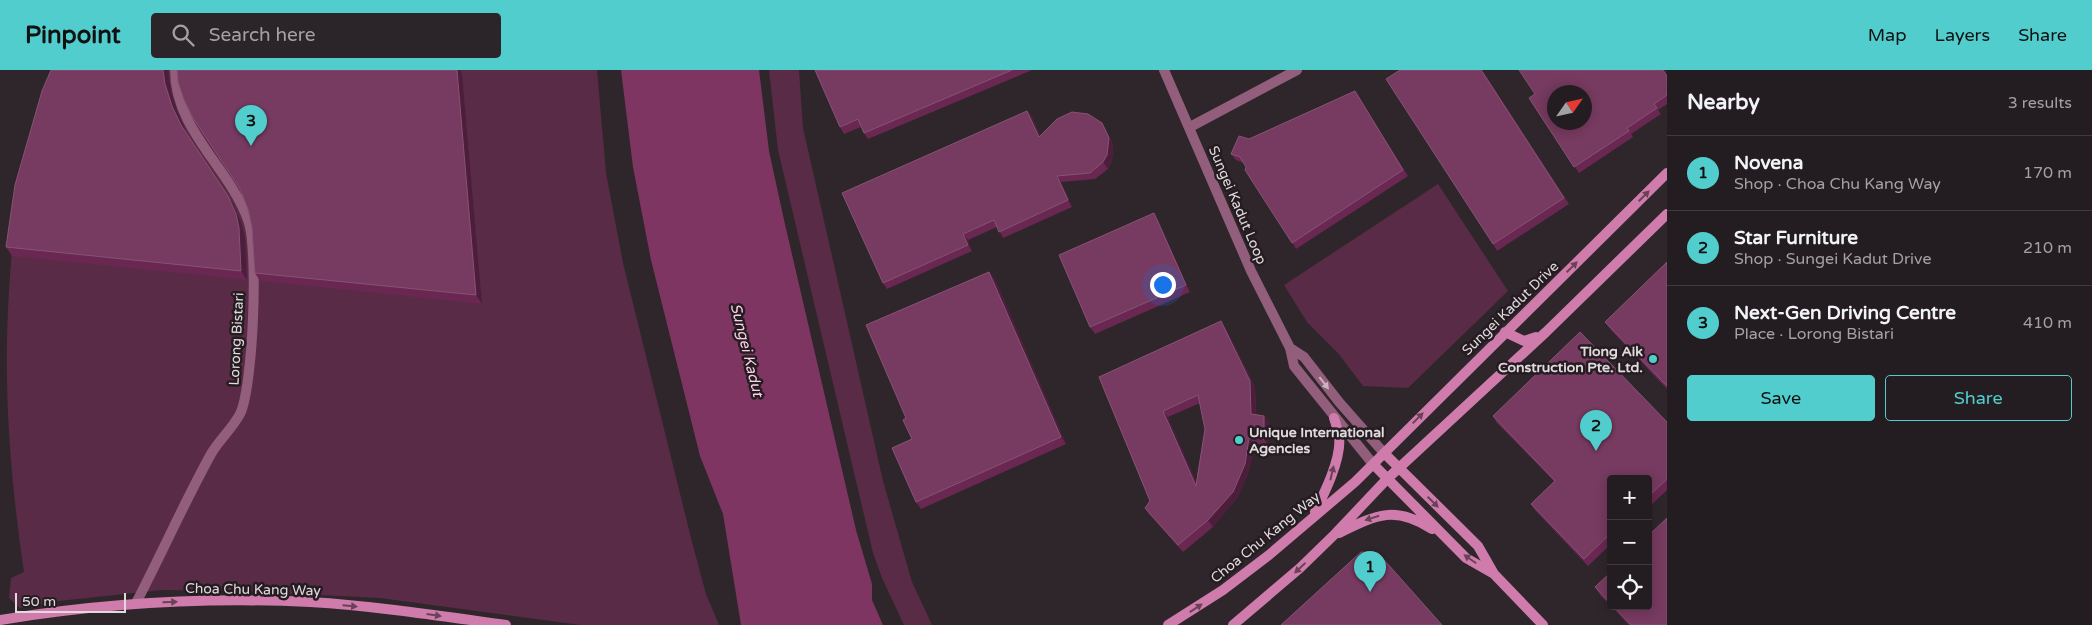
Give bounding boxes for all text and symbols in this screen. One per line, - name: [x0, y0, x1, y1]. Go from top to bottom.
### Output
- search box: [151, 13, 501, 58]
- text: Pinpoint: [25, 21, 121, 50]
- icon: search: [169, 21, 197, 49]
- text: Search here: [209, 24, 316, 46]
- text: Map: [1868, 24, 1907, 46]
- text: Layers: [1935, 24, 1990, 46]
- text: Share: [2018, 24, 2067, 46]
- north arrow: [1547, 85, 1592, 130]
- text: Nearby: [1687, 90, 1760, 115]
- text: 3 results: [2008, 93, 2072, 113]
- pin: 3: [235, 105, 267, 146]
- street label: Sungei Kadut Loop: [1205, 143, 1270, 267]
- text: Novena: [1734, 152, 1803, 174]
- text: 1: [1698, 163, 1708, 183]
- text: 170 m: [2023, 163, 2072, 183]
- text: Shop · Choa Chu Kang Way: [1734, 174, 1941, 194]
- one-way arrow: [1638, 190, 1650, 202]
- text: Star Furniture: [1734, 227, 1858, 249]
- text: 2: [1698, 238, 1708, 258]
- text: 210 m: [2023, 238, 2072, 258]
- text: Shop · Sungei Kadut Drive: [1734, 249, 1932, 269]
- street label: Sungei Kadut Drive: [1459, 258, 1562, 359]
- one-way arrow: [1565, 261, 1577, 273]
- your location: [1150, 272, 1176, 298]
- street label: Lorong Bistari: [226, 292, 247, 386]
- water label: Sungei Kadut: [727, 301, 768, 401]
- text: Next-Gen Driving Centre: [1734, 302, 1956, 324]
- text: 3: [1698, 313, 1708, 333]
- text: 410 m: [2023, 313, 2072, 333]
- text: Place · Lorong Bistari: [1734, 324, 1894, 344]
- place label: Tiong Aik Construction Pte. Ltd.: [1498, 343, 1643, 376]
- marker: Tiong Aik Construction Pte. Ltd.: [1647, 353, 1659, 365]
- button: Save: [1687, 375, 1875, 421]
- button: Share: [1885, 375, 2072, 421]
- one-way arrow: [1318, 376, 1329, 389]
- pin: 2: [1580, 410, 1612, 451]
- one-way arrow: [1412, 412, 1424, 424]
- place label: Unique International Agencies: [1249, 424, 1385, 457]
- marker: Unique International Agencies: [1233, 434, 1245, 446]
- one-way arrow: [1328, 465, 1336, 480]
- map controls: [1607, 475, 1652, 610]
- button: +: [1607, 475, 1652, 520]
- street label: Choa Chu Kang Way: [1207, 488, 1324, 587]
- one-way arrow: [1427, 496, 1439, 508]
- one-way arrow: [1364, 514, 1379, 522]
- button: −: [1607, 520, 1652, 565]
- pin: 1: [1354, 551, 1386, 592]
- one-way arrow: [1463, 554, 1477, 564]
- one-way arrow: [1295, 562, 1307, 574]
- button: locate: [1607, 565, 1652, 610]
- street label: Choa Chu Kang Way: [185, 580, 321, 599]
- scale bar: [15, 590, 126, 613]
- text: 50 m: [22, 593, 56, 610]
- one-way arrow: [162, 598, 178, 606]
- one-way arrow: [342, 602, 358, 610]
- one-way arrow: [1189, 603, 1202, 613]
- one-way arrow: [426, 611, 442, 619]

